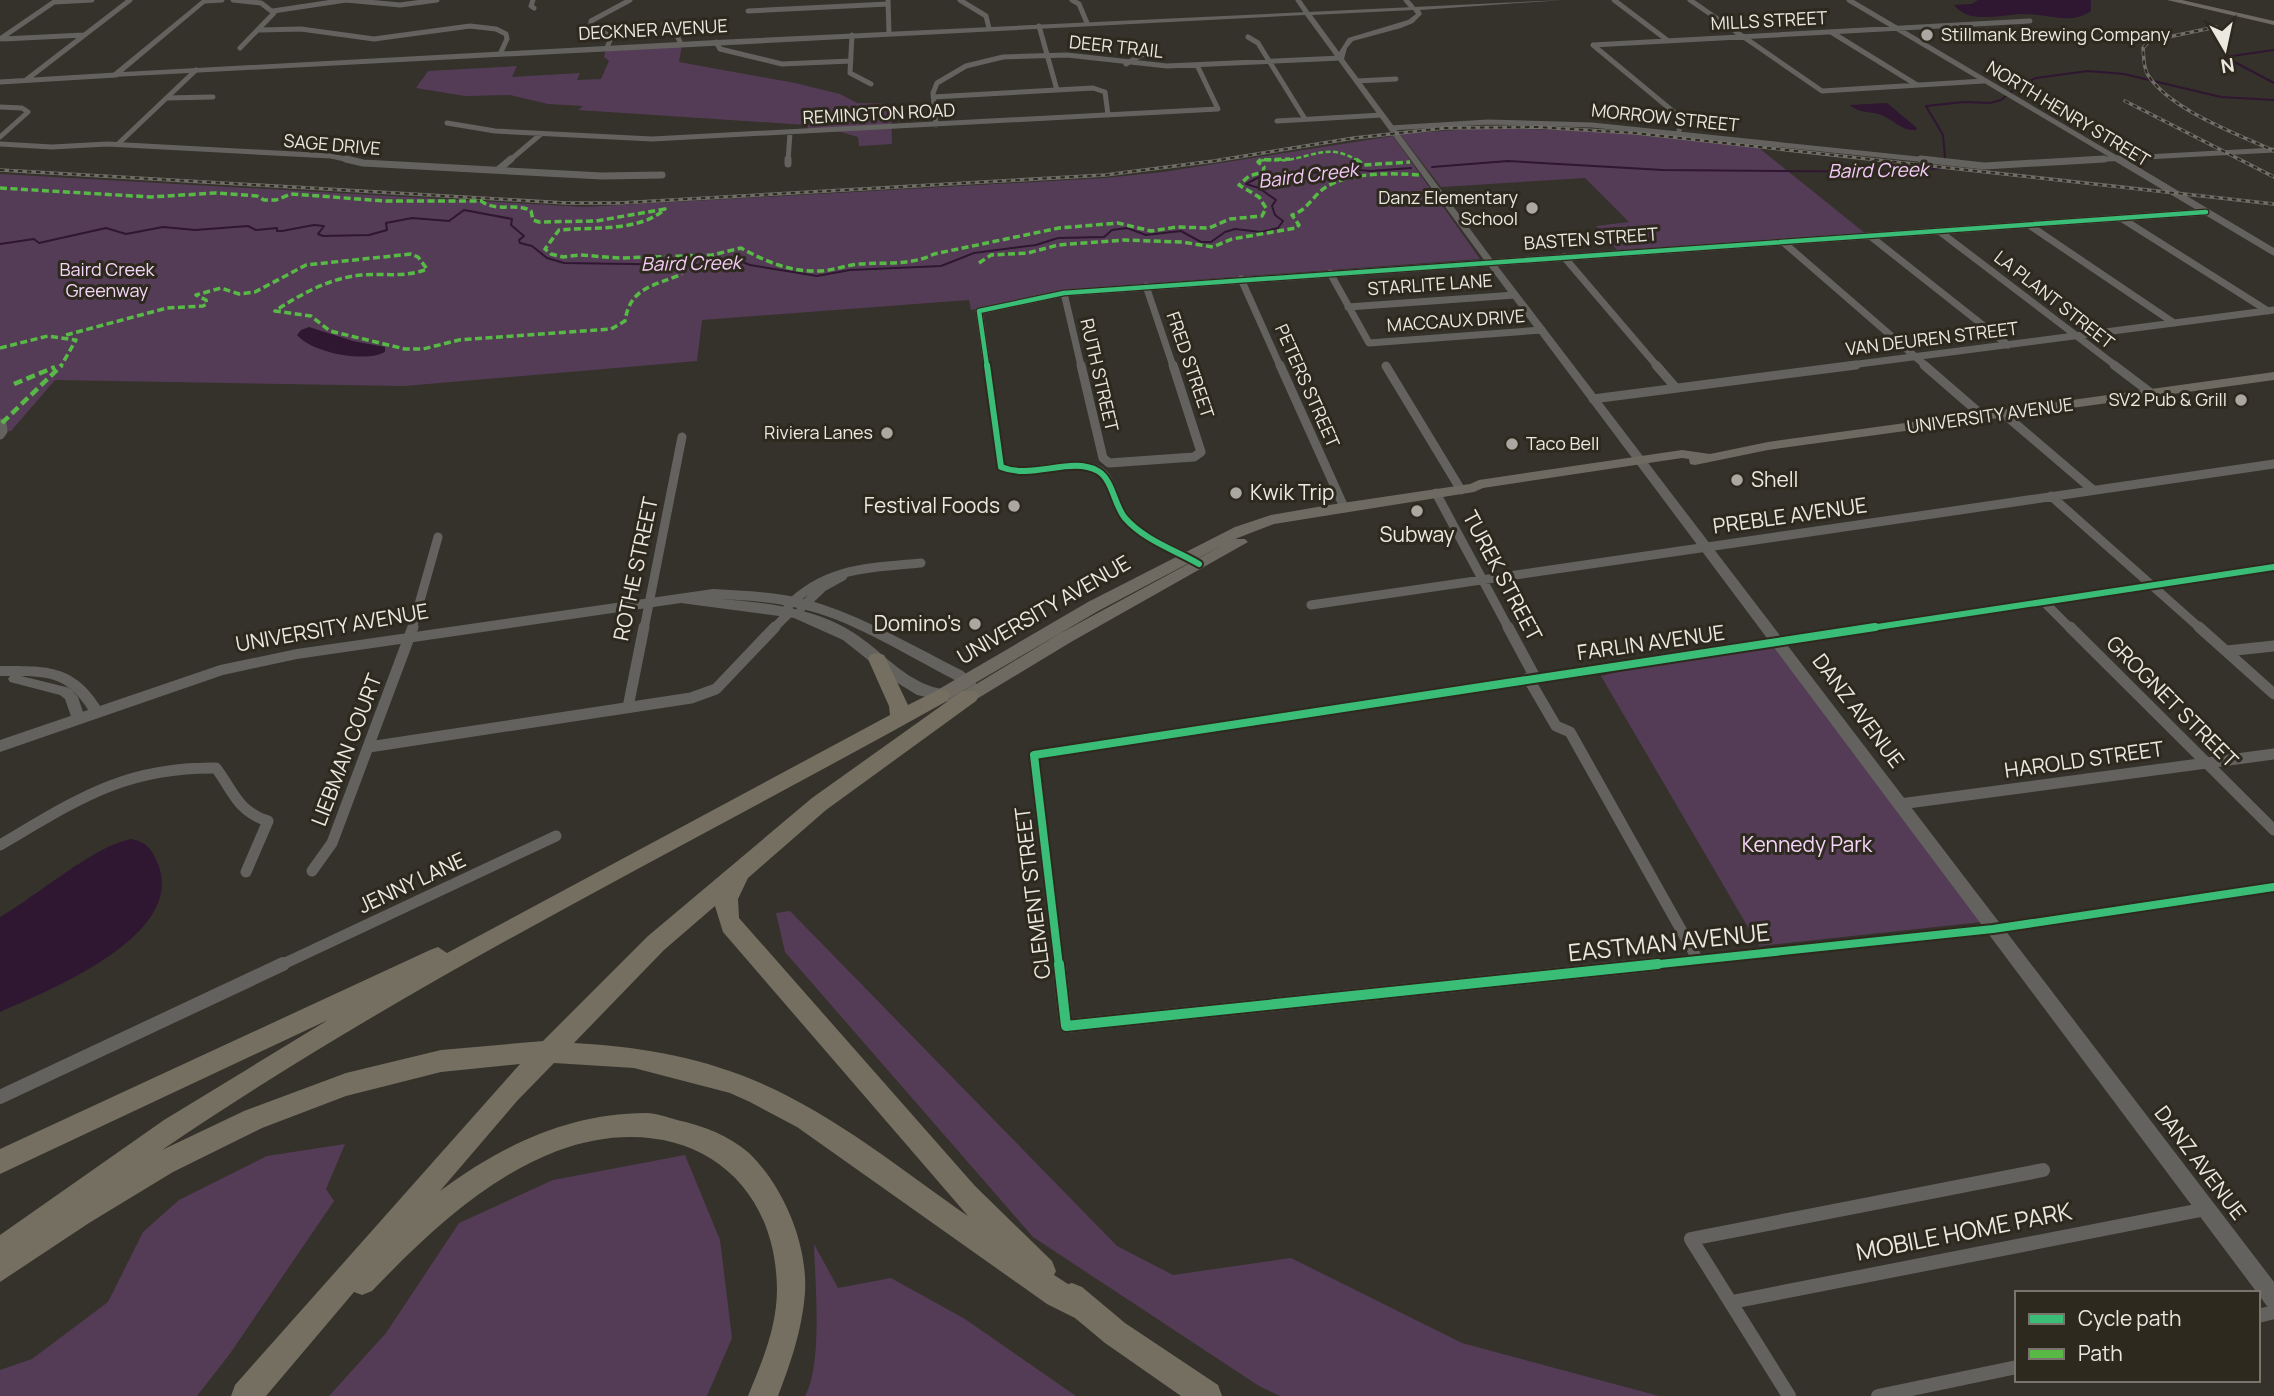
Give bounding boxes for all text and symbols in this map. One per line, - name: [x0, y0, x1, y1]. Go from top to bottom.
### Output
- street label: MILLS STREET: [1710, 5, 1828, 35]
- street label: DECKNER AVENUE: [578, 13, 728, 45]
- north arrow: [2190, 14, 2260, 84]
- place label: Stillmank Brewing Company: [1941, 22, 2171, 46]
- marker: Stillmank Brewing Company: [1919, 27, 1935, 43]
- street label: DEER TRAIL: [1068, 29, 1164, 63]
- text: N: [2219, 52, 2236, 80]
- street label: NORTH HENRY STREET: [1982, 55, 2155, 172]
- street label: REMINGTON ROAD: [802, 97, 956, 129]
- street label: MORROW STREET: [1590, 97, 1740, 137]
- street label: SAGE DRIVE: [283, 128, 382, 160]
- water label: Baird Creek: [1257, 156, 1362, 194]
- water label: Baird Creek: [1828, 156, 1931, 184]
- place label: Danz Elementary School: [1378, 185, 1519, 230]
- marker: Danz Elementary School: [1524, 200, 1540, 216]
- street label: BASTEN STREET: [1523, 221, 1659, 255]
- street label: LA PLANT STREET: [1990, 245, 2120, 354]
- water label: Baird Creek: [641, 249, 744, 277]
- park label: Baird Creek Greenway: [60, 257, 156, 302]
- street label: STARLITE LANE: [1367, 268, 1493, 300]
- street label: MACCAUX DRIVE: [1386, 303, 1526, 337]
- street label: FRED STREET: [1162, 308, 1220, 421]
- street label: VAN DEUREN STREET: [1844, 315, 2020, 361]
- street label: RUTH STREET: [1075, 316, 1125, 434]
- street label: PETERS STREET: [1270, 320, 1346, 451]
- place label: SV2 Pub & Grill: [2109, 387, 2227, 411]
- street label: UNIVERSITY AVENUE: [1905, 391, 2075, 439]
- marker: SV2 Pub & Grill: [2233, 392, 2249, 408]
- place label: Riviera Lanes: [764, 420, 873, 444]
- marker: Riviera Lanes: [879, 425, 895, 441]
- place label: Taco Bell: [1526, 431, 1599, 455]
- marker: Taco Bell: [1504, 436, 1520, 452]
- place label: Shell: [1751, 465, 1799, 493]
- marker: Shell: [1729, 472, 1745, 488]
- place label: Kwik Trip: [1250, 478, 1334, 506]
- marker: Kwik Trip: [1228, 485, 1244, 501]
- street label: PREBLE AVENUE: [1711, 490, 1869, 540]
- place label: Festival Foods: [864, 491, 1000, 519]
- street label: ROTHE STREET: [606, 494, 664, 643]
- marker: Festival Foods: [1006, 498, 1022, 514]
- marker: Subway: [1409, 503, 1425, 519]
- street label: TUREK STREET: [1457, 505, 1549, 646]
- place label: Subway: [1379, 520, 1455, 548]
- street label: UNIVERSITY AVENUE: [952, 548, 1135, 670]
- street label: UNIVERSITY AVENUE: [233, 596, 431, 658]
- place label: Domino's: [874, 609, 961, 637]
- marker: Domino's: [967, 616, 983, 632]
- street label: FARLIN AVENUE: [1575, 618, 1726, 666]
- street label: GROGNET STREET: [2101, 629, 2245, 774]
- street label: DANZ AVENUE: [1807, 648, 1911, 773]
- street label: LIEBMAN COURT: [304, 669, 388, 830]
- street label: HAROLD STREET: [2003, 734, 2166, 784]
- street label: CLEMENT STREET: [1008, 805, 1056, 981]
- park label: Kennedy Park: [1742, 830, 1873, 858]
- street label: JENNY LANE: [353, 845, 470, 919]
- street label: EASTMAN AVENUE: [1566, 915, 1771, 969]
- street label: DANZ AVENUE: [2149, 1100, 2253, 1225]
- street label: MOBILE HOME PARK: [1853, 1193, 2075, 1268]
- legend: [2015, 1291, 2260, 1382]
- text: Cycle path: [2078, 1304, 2181, 1332]
- text: Path: [2078, 1339, 2123, 1367]

